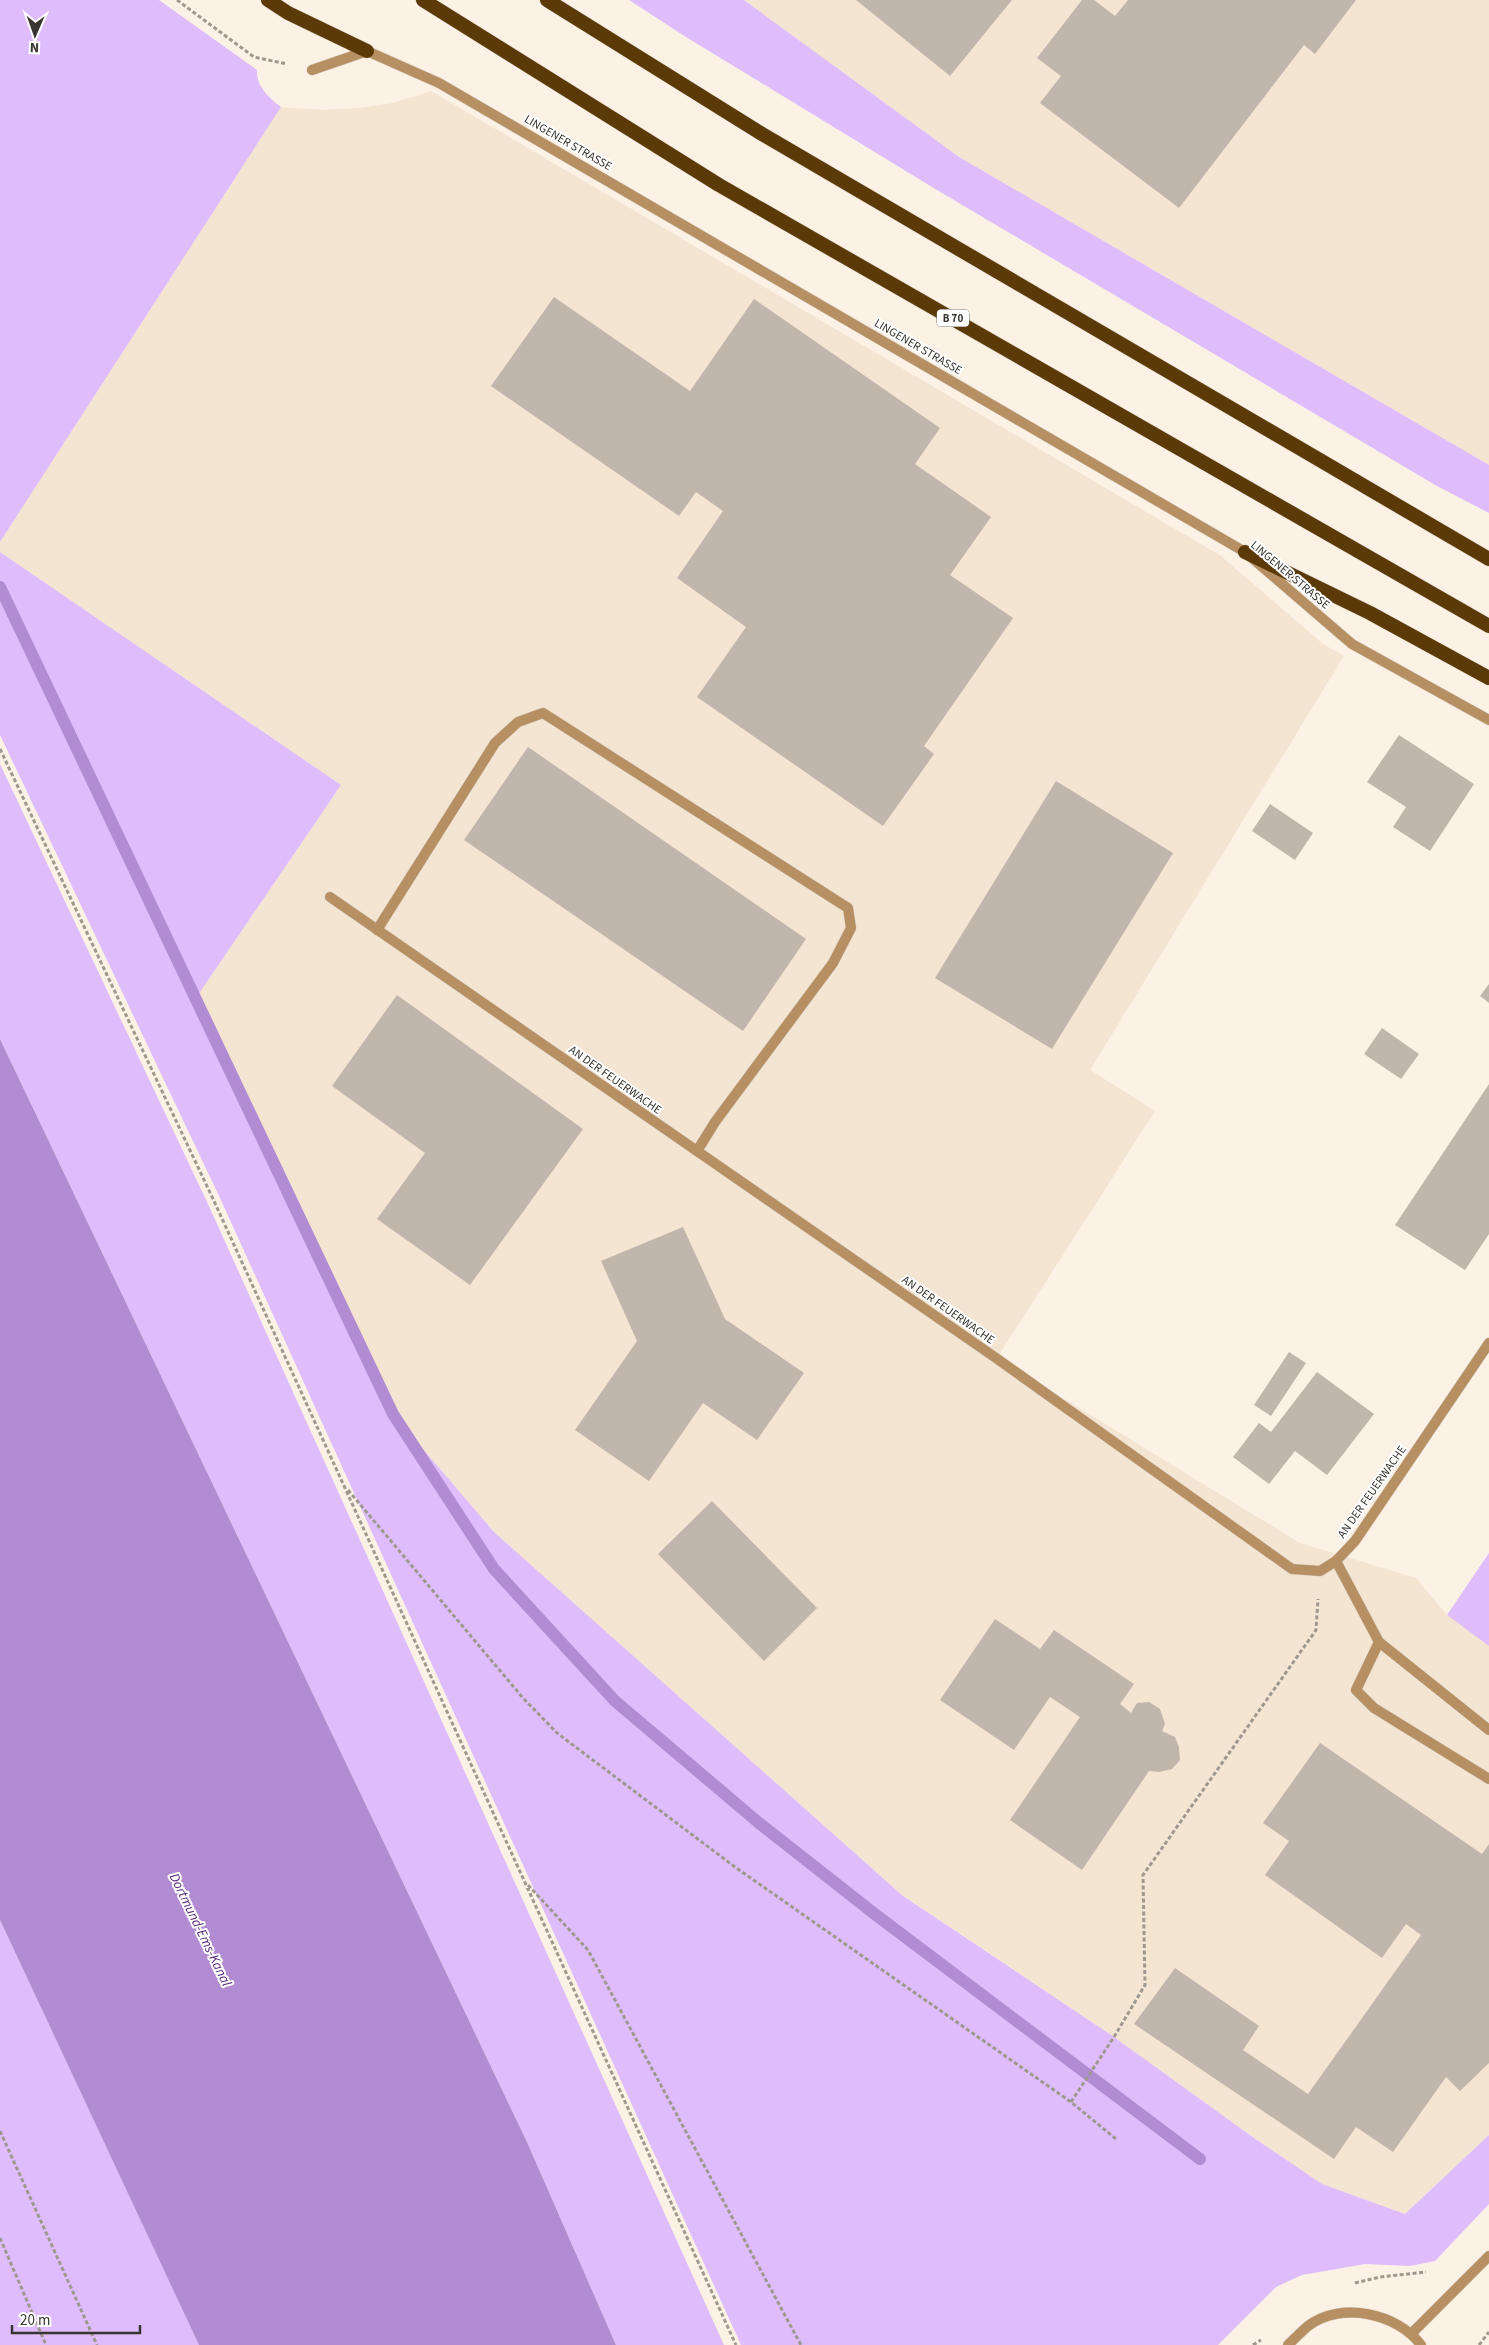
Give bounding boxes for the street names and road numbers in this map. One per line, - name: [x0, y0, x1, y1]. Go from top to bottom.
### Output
- street label: LINGENER STRASSE: [521, 111, 615, 175]
- road number: B 70: [937, 310, 969, 326]
- street label: LINGENER STRASSE: [871, 315, 965, 379]
- street label: LINGENER STRASSE: [1247, 537, 1333, 613]
- street label: AN DER FEUERWACHE: [565, 1042, 665, 1118]
- street label: AN DER FEUERWACHE: [898, 1272, 998, 1348]
- street label: AN DER FEUERWACHE: [1334, 1442, 1410, 1542]

